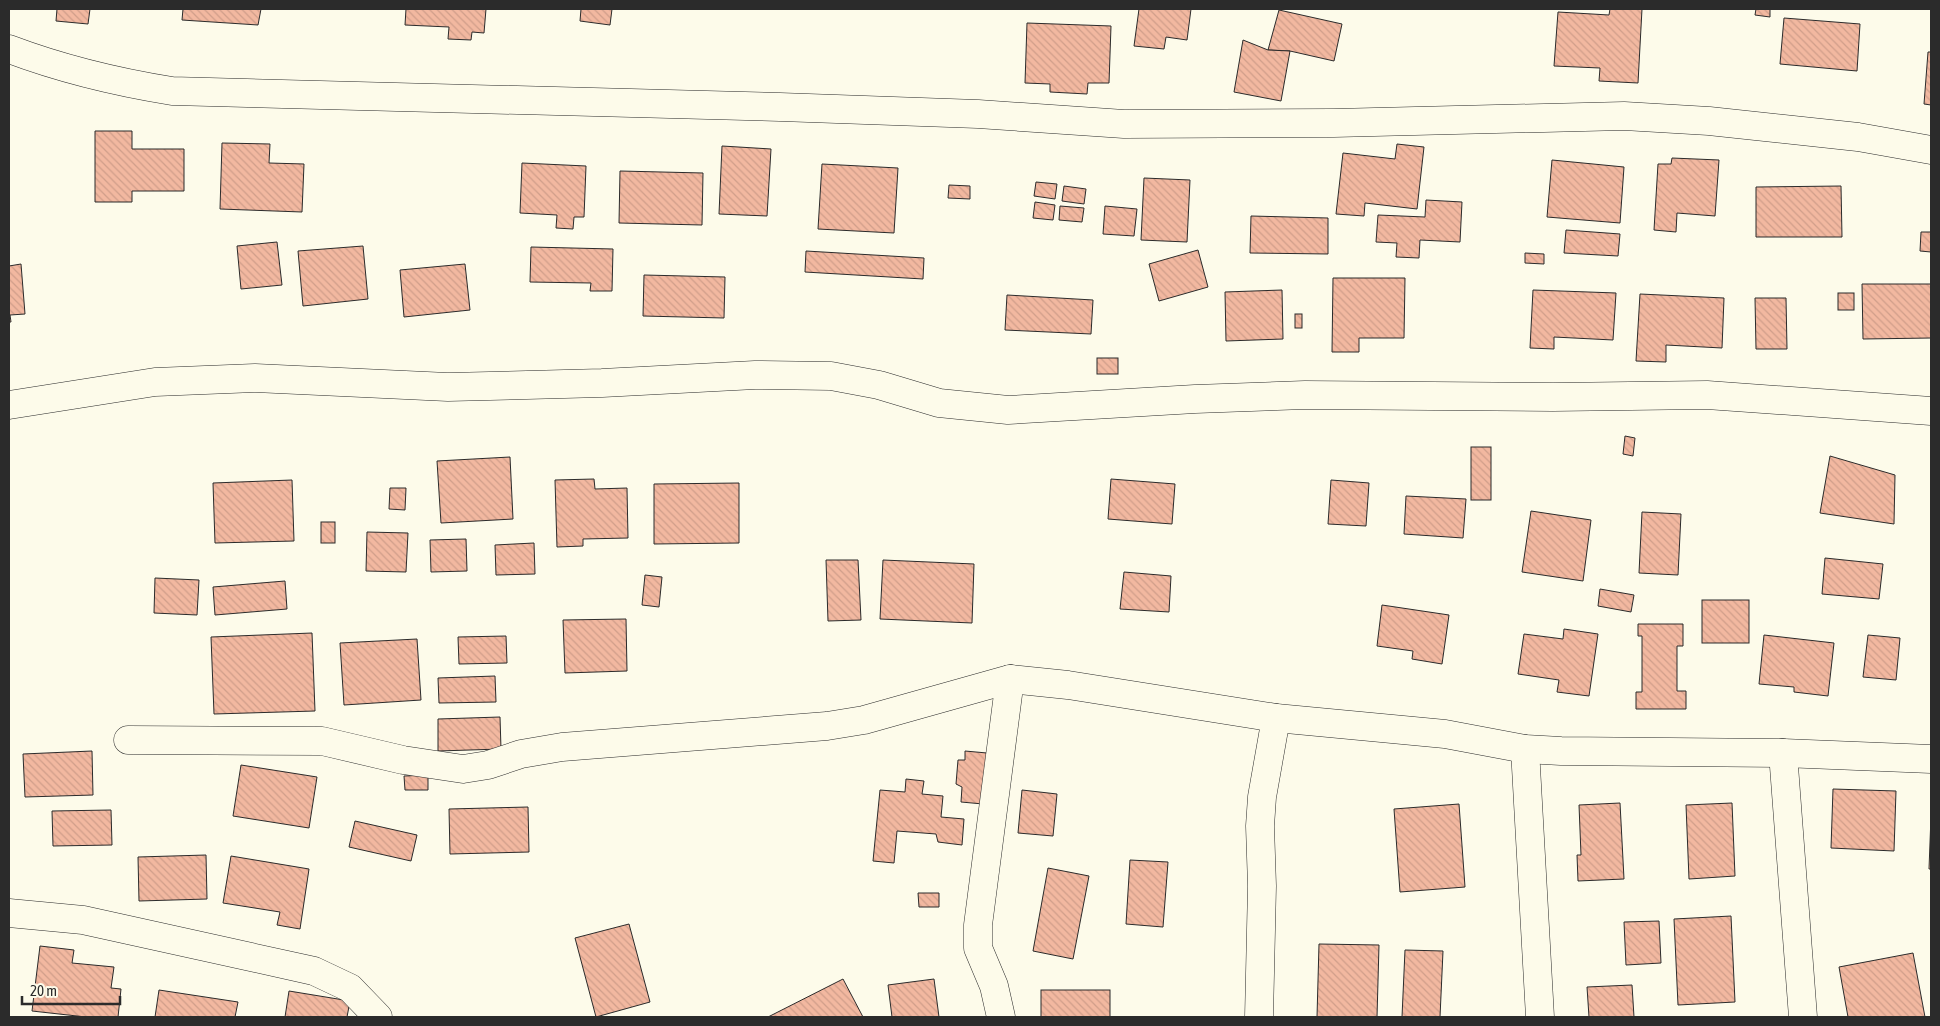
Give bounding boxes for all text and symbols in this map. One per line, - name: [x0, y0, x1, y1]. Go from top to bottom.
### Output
- scale bar: [22, 974, 120, 1006]
- text: 20 m: [30, 982, 57, 999]

